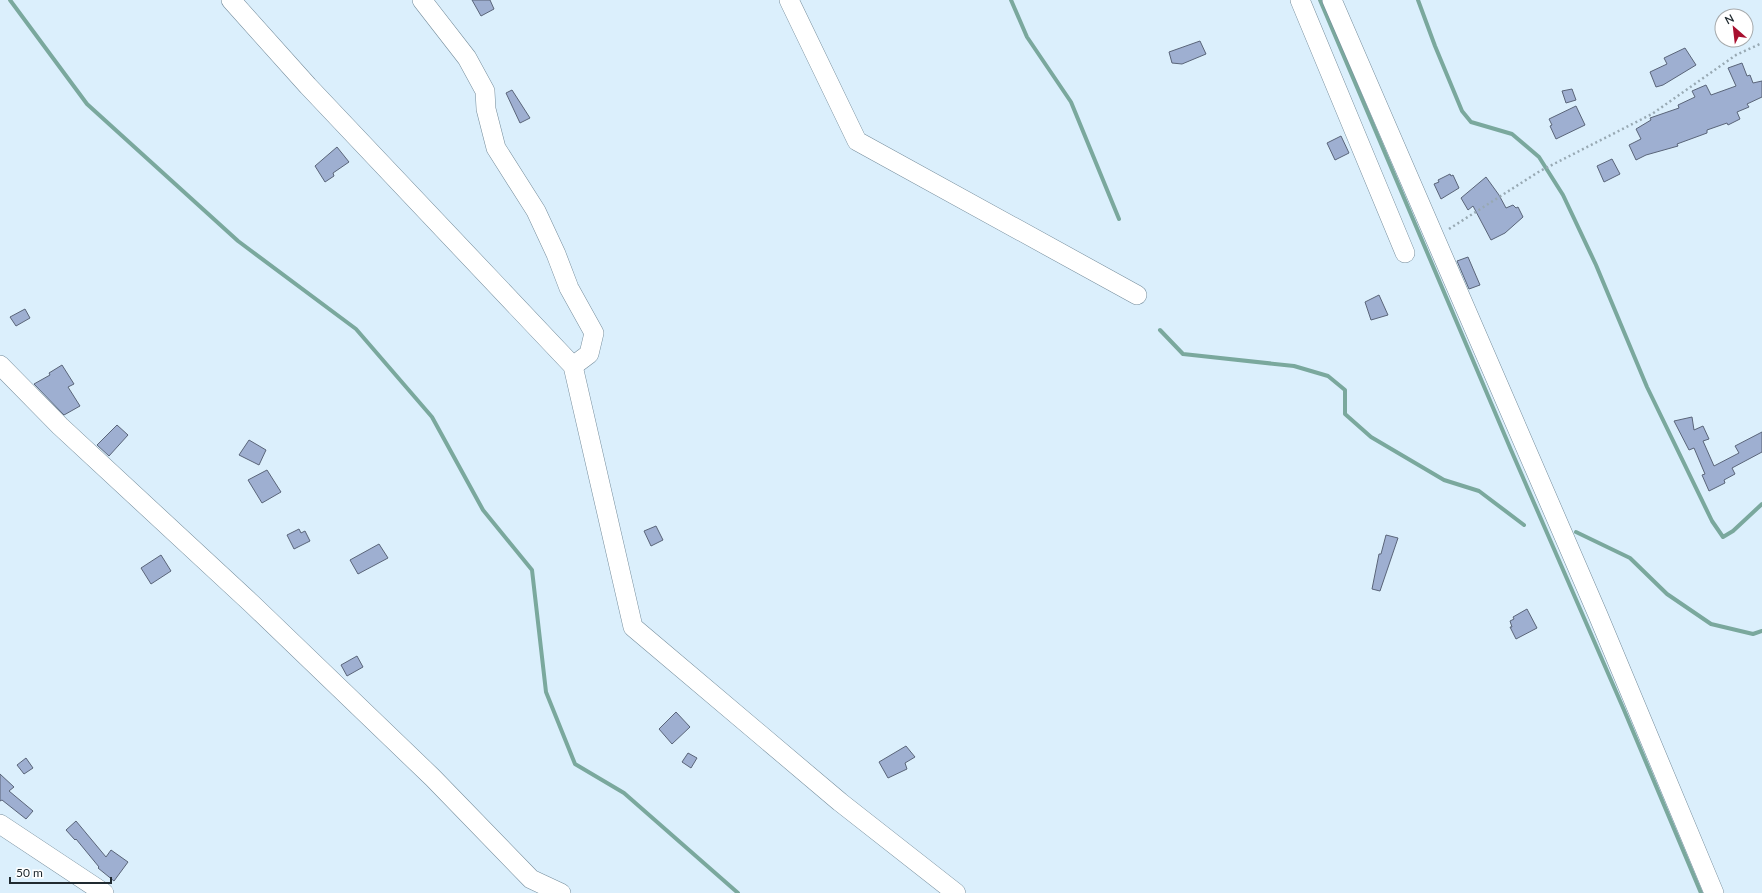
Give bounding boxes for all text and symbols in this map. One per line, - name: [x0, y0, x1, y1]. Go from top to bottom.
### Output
- north arrow: [1714, 8, 1754, 48]
- text: N: [1722, 11, 1736, 26]
- scale bar: [10, 859, 111, 885]
- text: 50 m: [16, 865, 43, 880]

